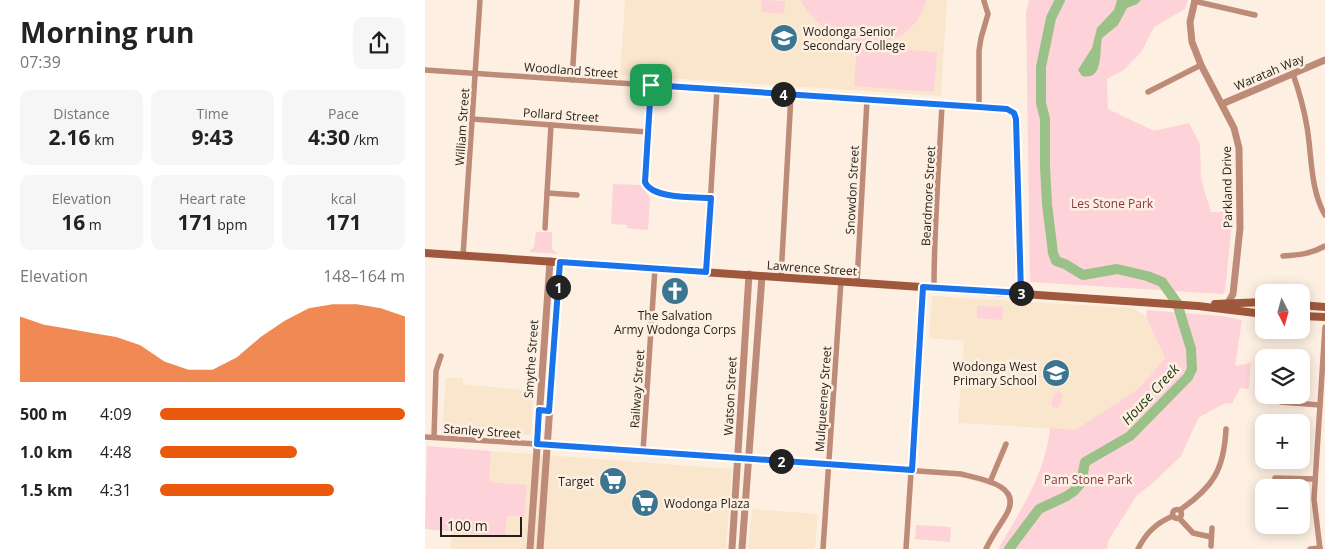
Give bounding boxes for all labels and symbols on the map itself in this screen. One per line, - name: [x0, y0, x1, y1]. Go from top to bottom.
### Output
- school or university icon: Wodonga Senior Secondary College: [769, 23, 799, 53]
- place label: Wodonga Senior Secondary College: [803, 23, 906, 54]
- street label: Waratah Way: [1231, 49, 1308, 94]
- street label: Woodland Street: [524, 58, 618, 82]
- pin: [630, 64, 672, 106]
- pin: 4: [771, 82, 795, 106]
- street label: William Street: [451, 88, 473, 166]
- street label: Pollard Street: [522, 104, 600, 126]
- street label: Snowdon Street: [841, 145, 863, 235]
- street label: Beardmore Street: [917, 146, 939, 246]
- street label: Parkland Drive: [1218, 146, 1236, 228]
- park label: Les Stone Park: [1071, 195, 1154, 212]
- street label: Lawrence Street: [766, 256, 858, 280]
- pin: 1: [545, 274, 571, 300]
- church icon: The Salvation Army Wodonga Corps: [660, 276, 690, 306]
- pin: 3: [1009, 280, 1033, 306]
- north arrow: [1255, 284, 1310, 339]
- place label: The Salvation Army Wodonga Corps: [614, 307, 736, 338]
- street label: Smythe Street: [520, 319, 542, 399]
- street label: Mulqueeney Street: [811, 345, 835, 453]
- street label: Railway Street: [626, 349, 648, 429]
- street label: Watson Street: [719, 356, 741, 436]
- place label: Wodonga West Primary School: [953, 358, 1037, 389]
- school or university icon: Wodonga West Primary School: [1041, 358, 1071, 388]
- water label: House Creek: [1117, 359, 1184, 429]
- street label: Stanley Street: [443, 420, 521, 442]
- pin: 2: [769, 448, 793, 474]
- supermarket icon: Target: [598, 466, 628, 496]
- park label: Pam Stone Park: [1044, 471, 1133, 488]
- place label: Target: [558, 473, 594, 490]
- supermarket icon: Wodonga Plaza: [630, 488, 660, 518]
- place label: Wodonga Plaza: [664, 495, 750, 512]
- scale bar: [440, 514, 523, 537]

